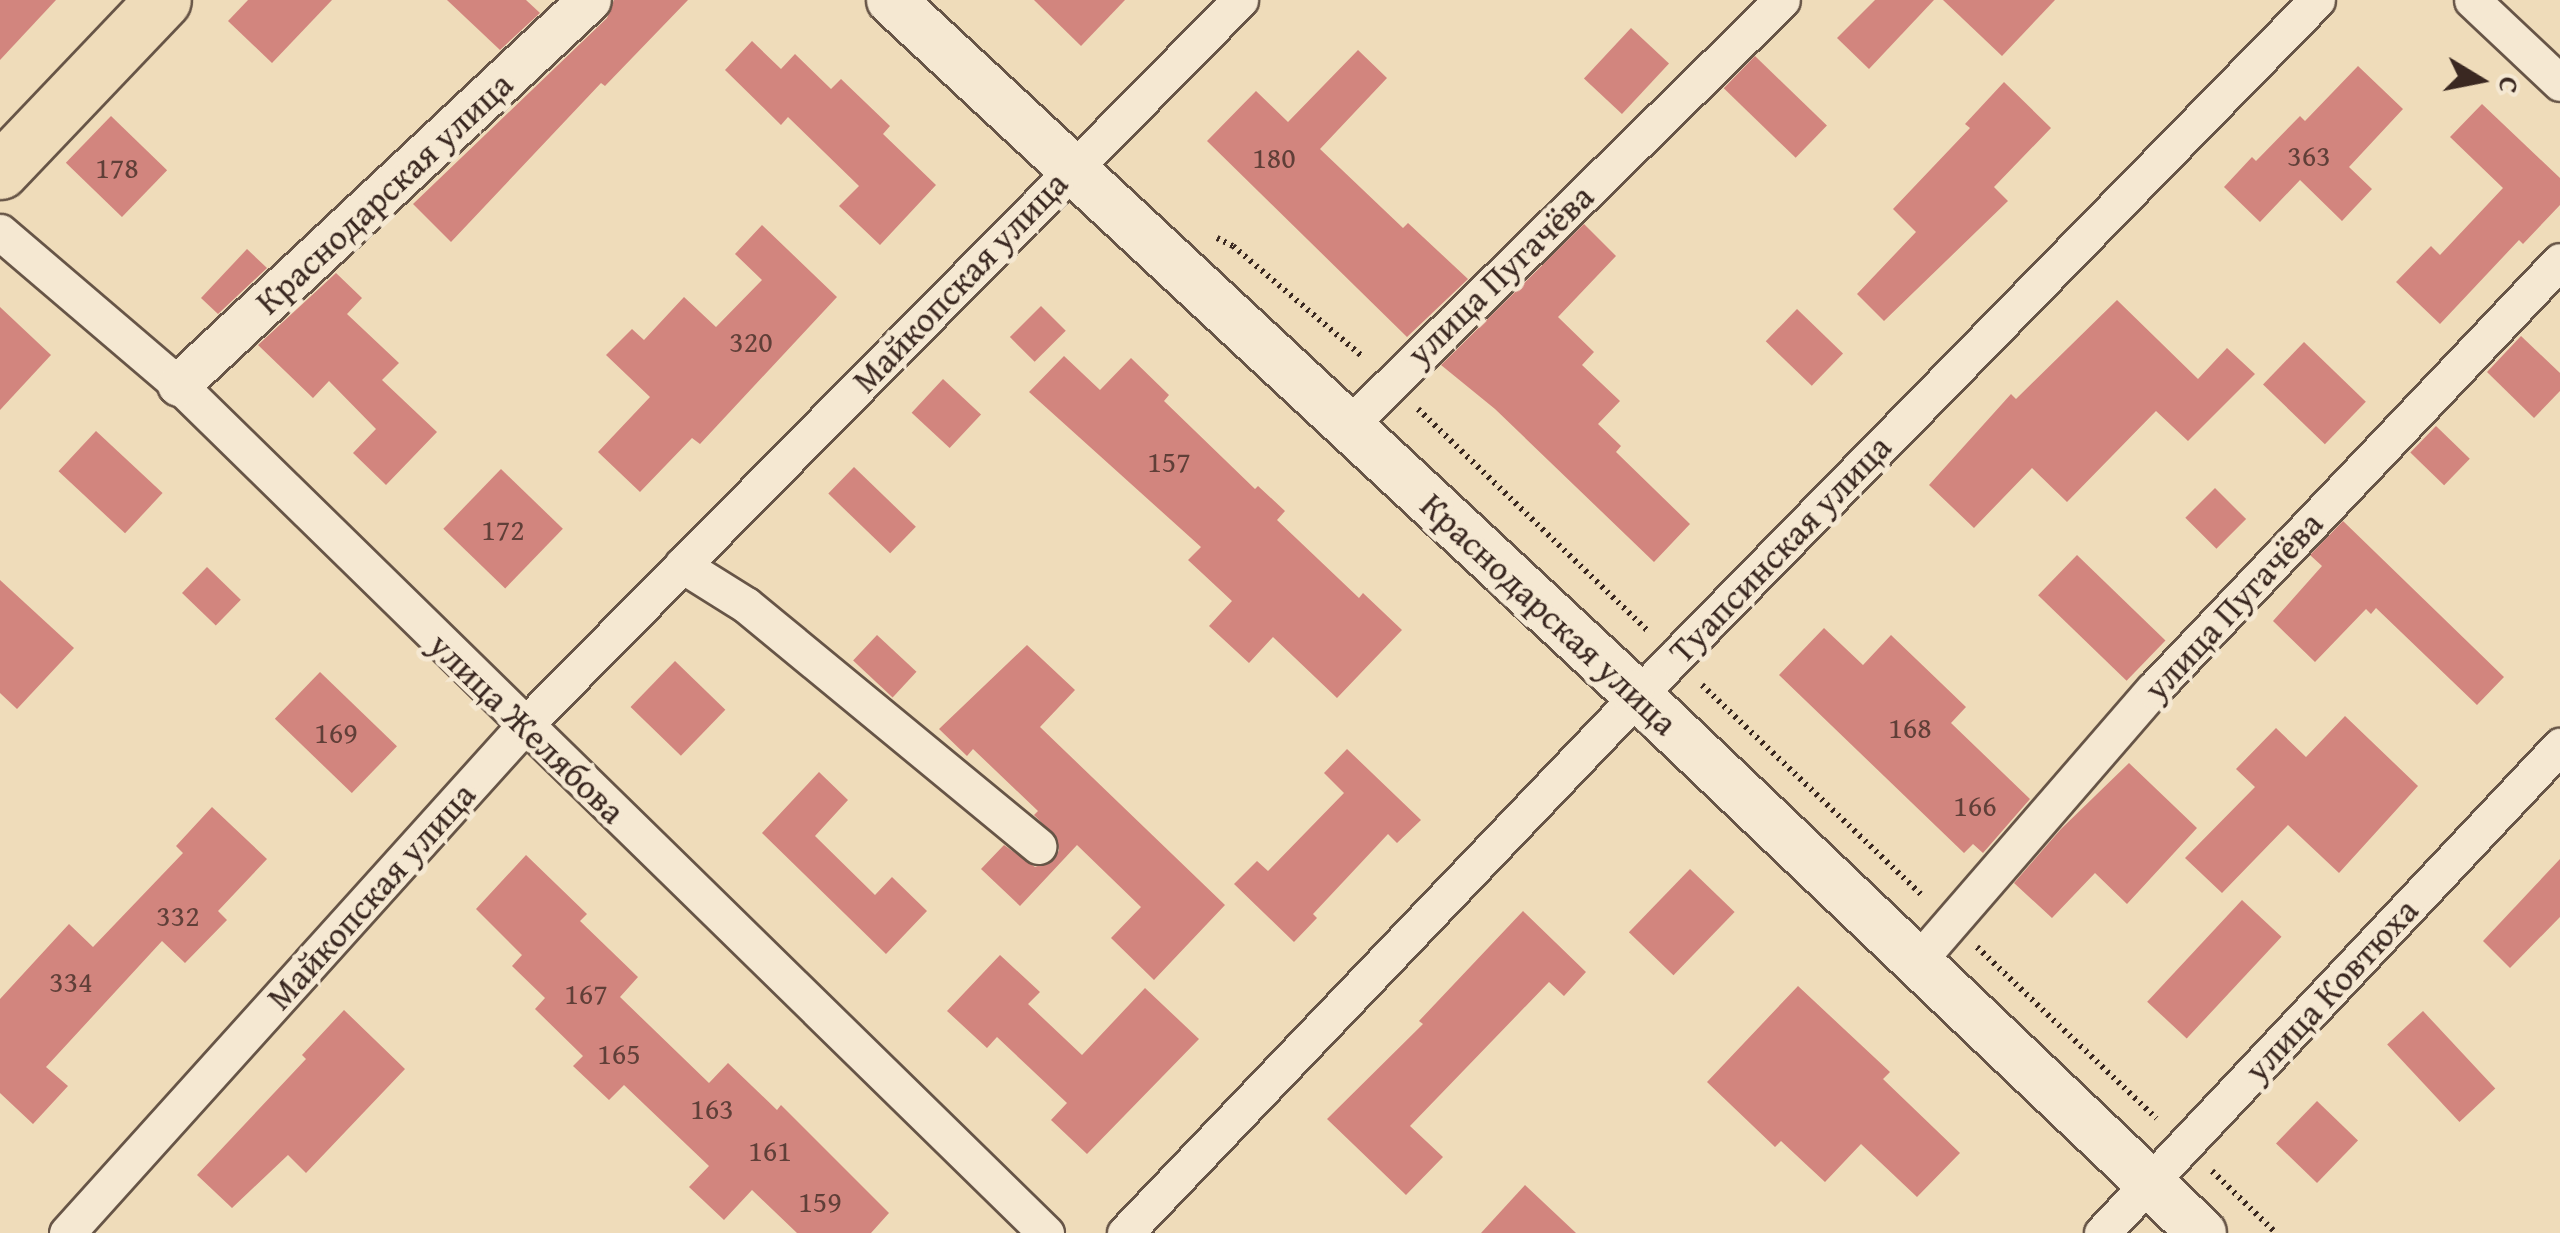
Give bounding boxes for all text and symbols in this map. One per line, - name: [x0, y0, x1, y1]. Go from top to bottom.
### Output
- north arrow: [2430, 30, 2530, 130]
- street label: Краснодарская улица: [247, 63, 521, 323]
- text: С: [2488, 74, 2532, 97]
- house number: 363: [2287, 137, 2331, 173]
- house number: 180: [1252, 139, 1296, 175]
- house number: 178: [95, 149, 139, 185]
- street label: Майкопская улица: [844, 163, 1076, 401]
- street label: улица Пугачёва: [1398, 176, 1602, 374]
- house number: 320: [729, 323, 773, 359]
- street label: Туапсинская улица: [1660, 426, 1900, 672]
- house number: 157: [1147, 443, 1191, 479]
- street label: Краснодарская улица: [1412, 484, 1686, 744]
- street label: улица Пугачёва: [2135, 503, 2331, 709]
- house number: 172: [481, 511, 525, 547]
- street label: улица Желябова: [420, 624, 634, 832]
- house number: 168: [1888, 709, 1932, 745]
- house number: 169: [314, 714, 358, 750]
- street label: Майкопская улица: [258, 774, 484, 1018]
- house number: 166: [1953, 787, 1997, 823]
- street label: улица Ковтюха: [2235, 890, 2427, 1090]
- house number: 332: [156, 897, 200, 933]
- house number: 334: [49, 963, 93, 999]
- house number: 167: [564, 975, 608, 1011]
- house number: 165: [597, 1035, 641, 1071]
- house number: 163: [690, 1090, 734, 1126]
- house number: 161: [748, 1132, 792, 1168]
- house number: 159: [798, 1183, 842, 1219]

